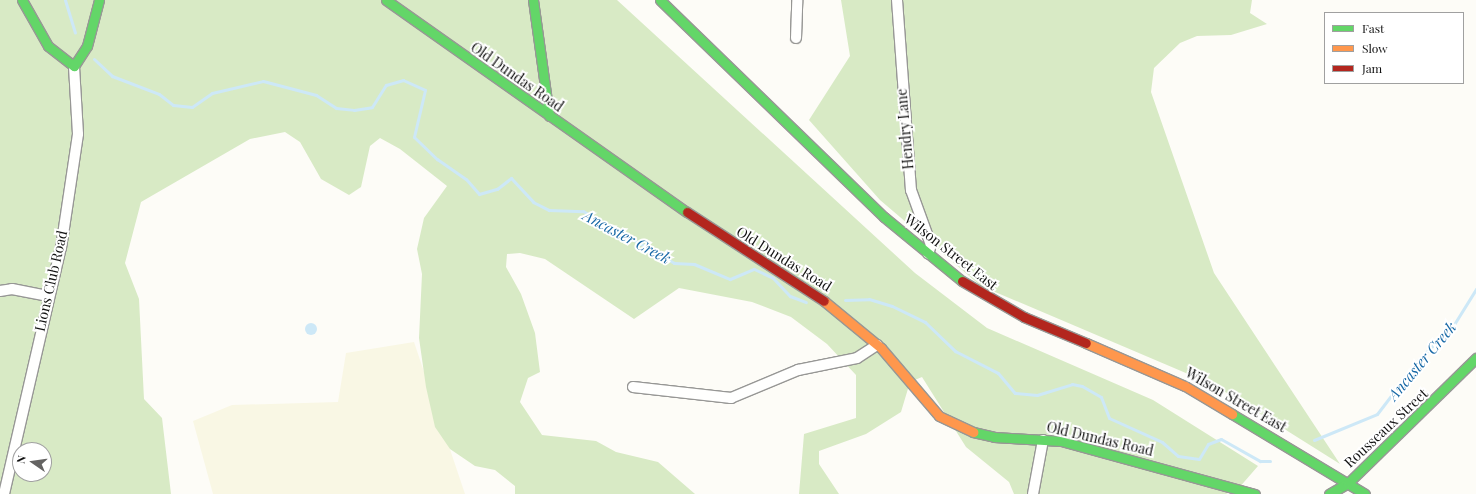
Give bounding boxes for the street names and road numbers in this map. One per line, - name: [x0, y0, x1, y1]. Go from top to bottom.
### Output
- street label: Old Dundas Road: [468, 39, 566, 115]
- street label: Hendry Lane: [893, 88, 917, 170]
- street label: Wilson Street East: [901, 210, 1001, 294]
- street label: Old Dundas Road: [733, 223, 835, 295]
- street label: Lions Club Road: [31, 229, 71, 333]
- street label: Wilson Street East: [1182, 364, 1290, 436]
- street label: Rousseaux Street: [1341, 385, 1431, 471]
- street label: Old Dundas Road: [1045, 419, 1155, 459]

